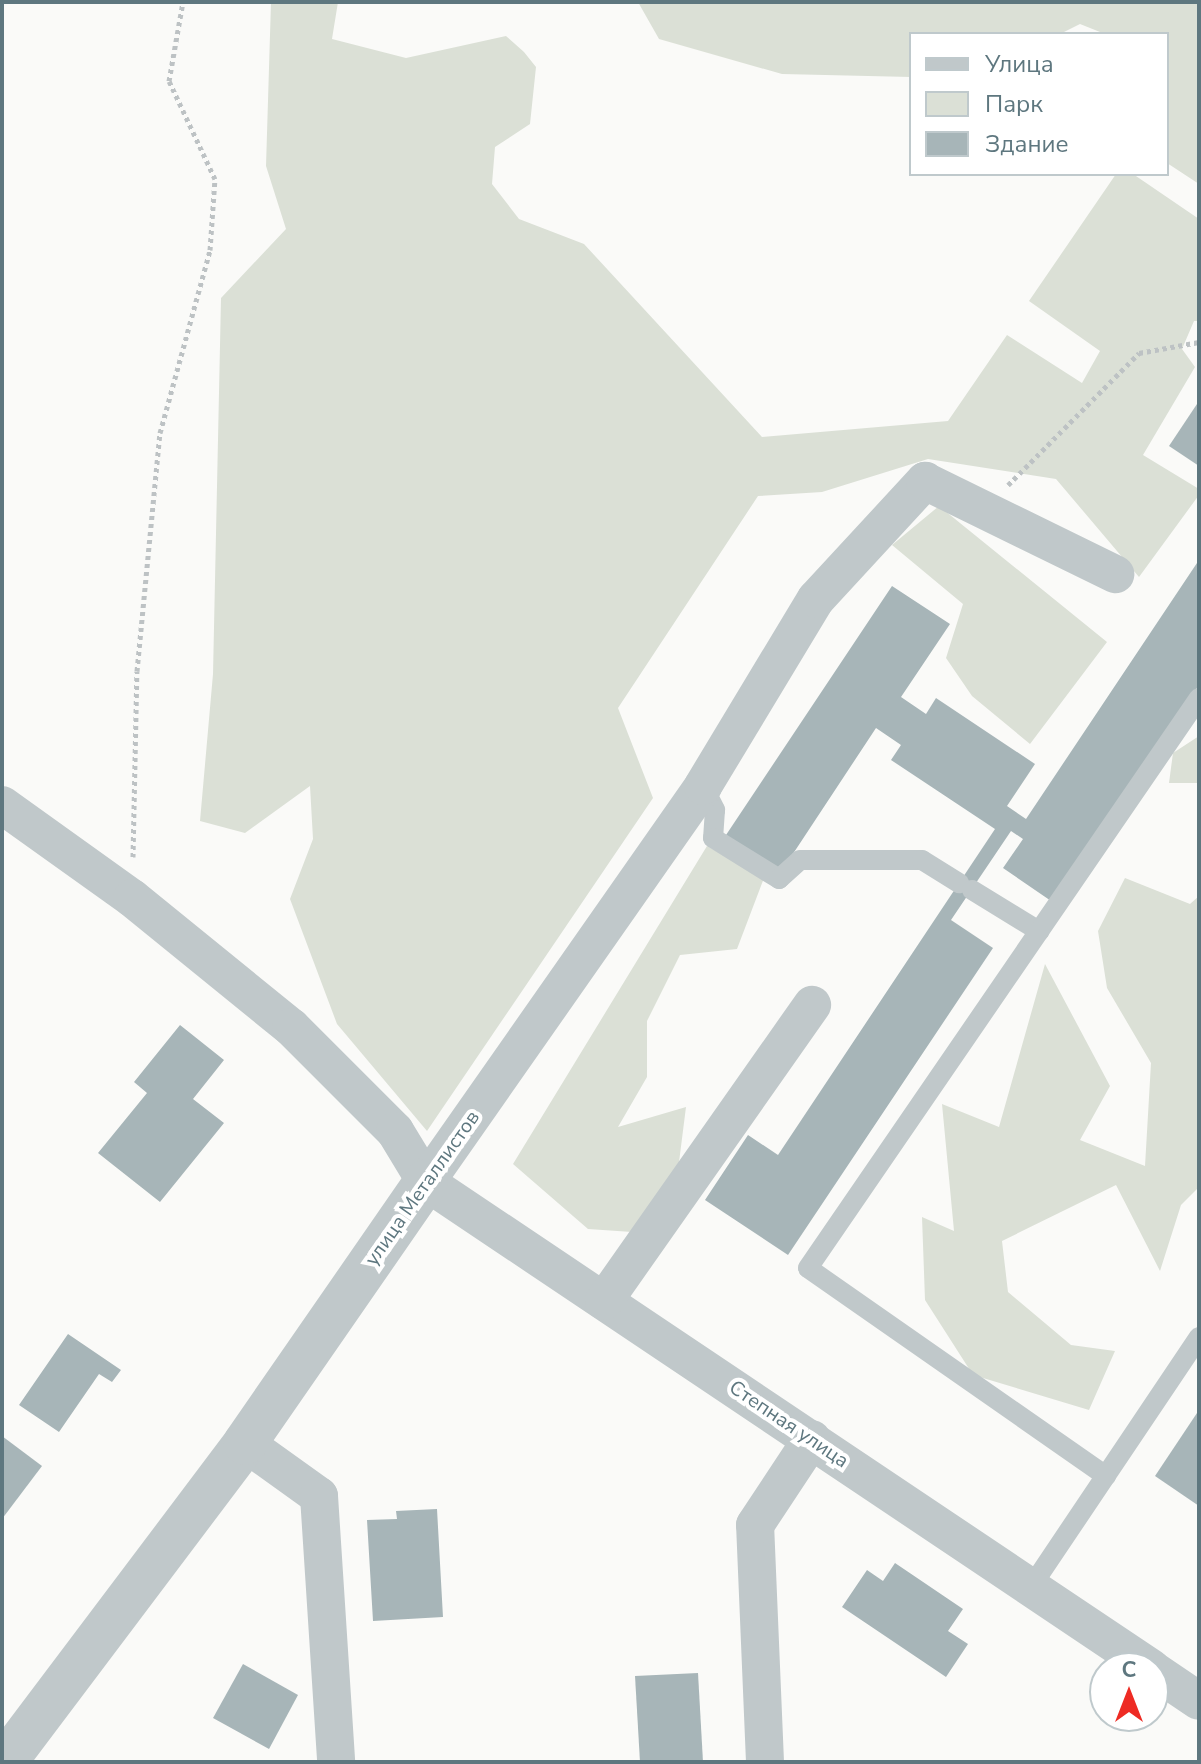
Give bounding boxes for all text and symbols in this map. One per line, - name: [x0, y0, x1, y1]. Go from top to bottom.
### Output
- legend: [909, 32, 1169, 176]
- text: Улица: [985, 48, 1054, 80]
- text: Парк: [985, 88, 1043, 120]
- text: Здание: [985, 128, 1069, 160]
- street label: улица Металлистов: [359, 1106, 485, 1270]
- street label: Степная улица: [725, 1375, 853, 1473]
- north arrow: [1089, 1652, 1169, 1732]
- text: С: [1122, 1655, 1136, 1685]

